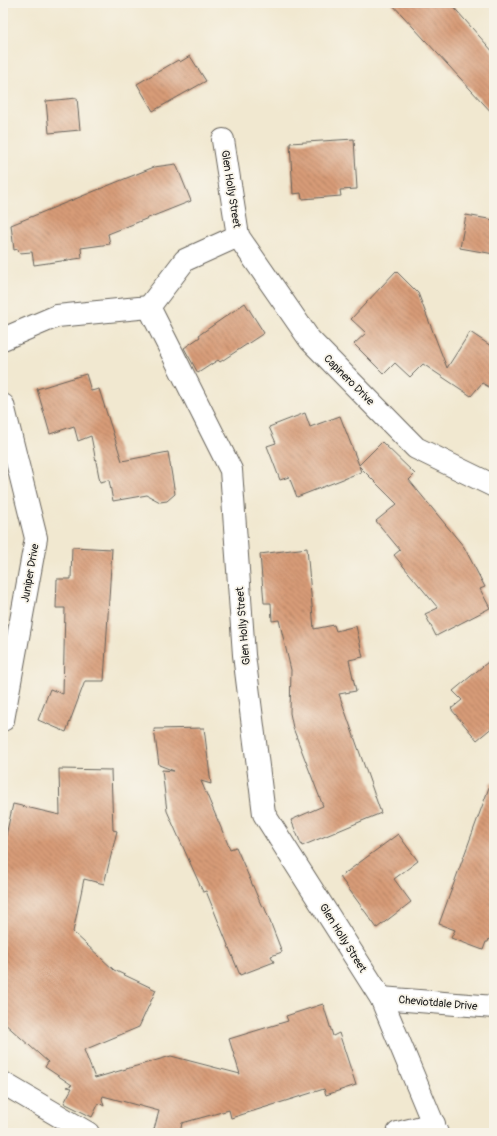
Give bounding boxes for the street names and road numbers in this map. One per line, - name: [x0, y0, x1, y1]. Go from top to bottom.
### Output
- street label: Glen Holly Street: [218, 149, 244, 229]
- street label: Capinero Drive: [321, 352, 377, 408]
- street label: Juniper Drive: [18, 542, 42, 603]
- street label: Glen Holly Street: [233, 586, 253, 666]
- street label: Glen Holly Street: [317, 901, 370, 975]
- street label: Cheviotdale Drive: [398, 993, 479, 1013]

